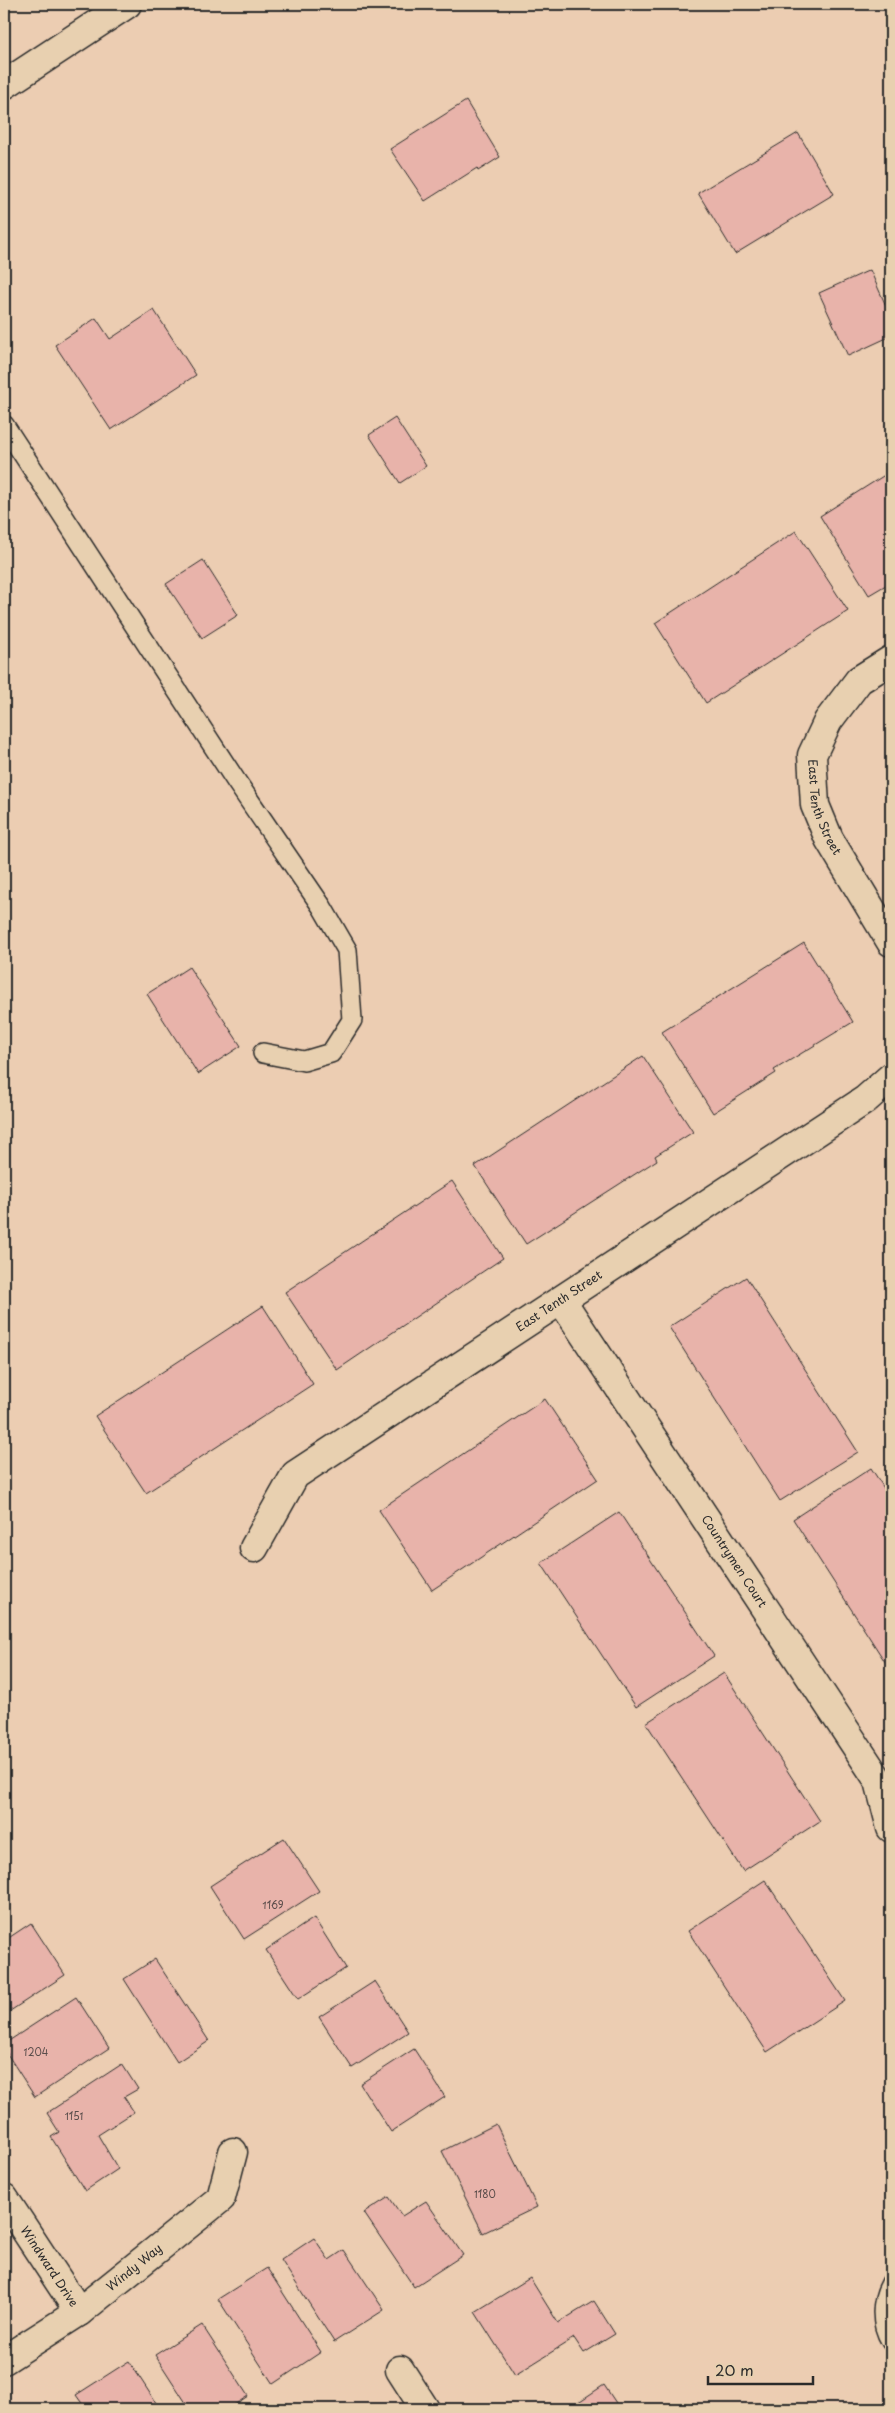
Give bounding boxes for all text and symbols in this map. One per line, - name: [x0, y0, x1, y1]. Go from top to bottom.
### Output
- street label: East Tenth Street: [804, 759, 847, 858]
- street label: East Tenth Street: [512, 1265, 605, 1335]
- street label: Countrymen Court: [698, 1511, 772, 1611]
- house number: 1169: [262, 1897, 284, 1912]
- house number: 1204: [24, 2044, 49, 2059]
- house number: 1151: [65, 2108, 83, 2123]
- house number: 1180: [474, 2186, 496, 2201]
- street label: Windward Drive: [17, 2222, 83, 2310]
- street label: Windy Way: [102, 2239, 166, 2295]
- scale bar: [708, 2353, 812, 2385]
- text: 20 m: [715, 2358, 754, 2381]

